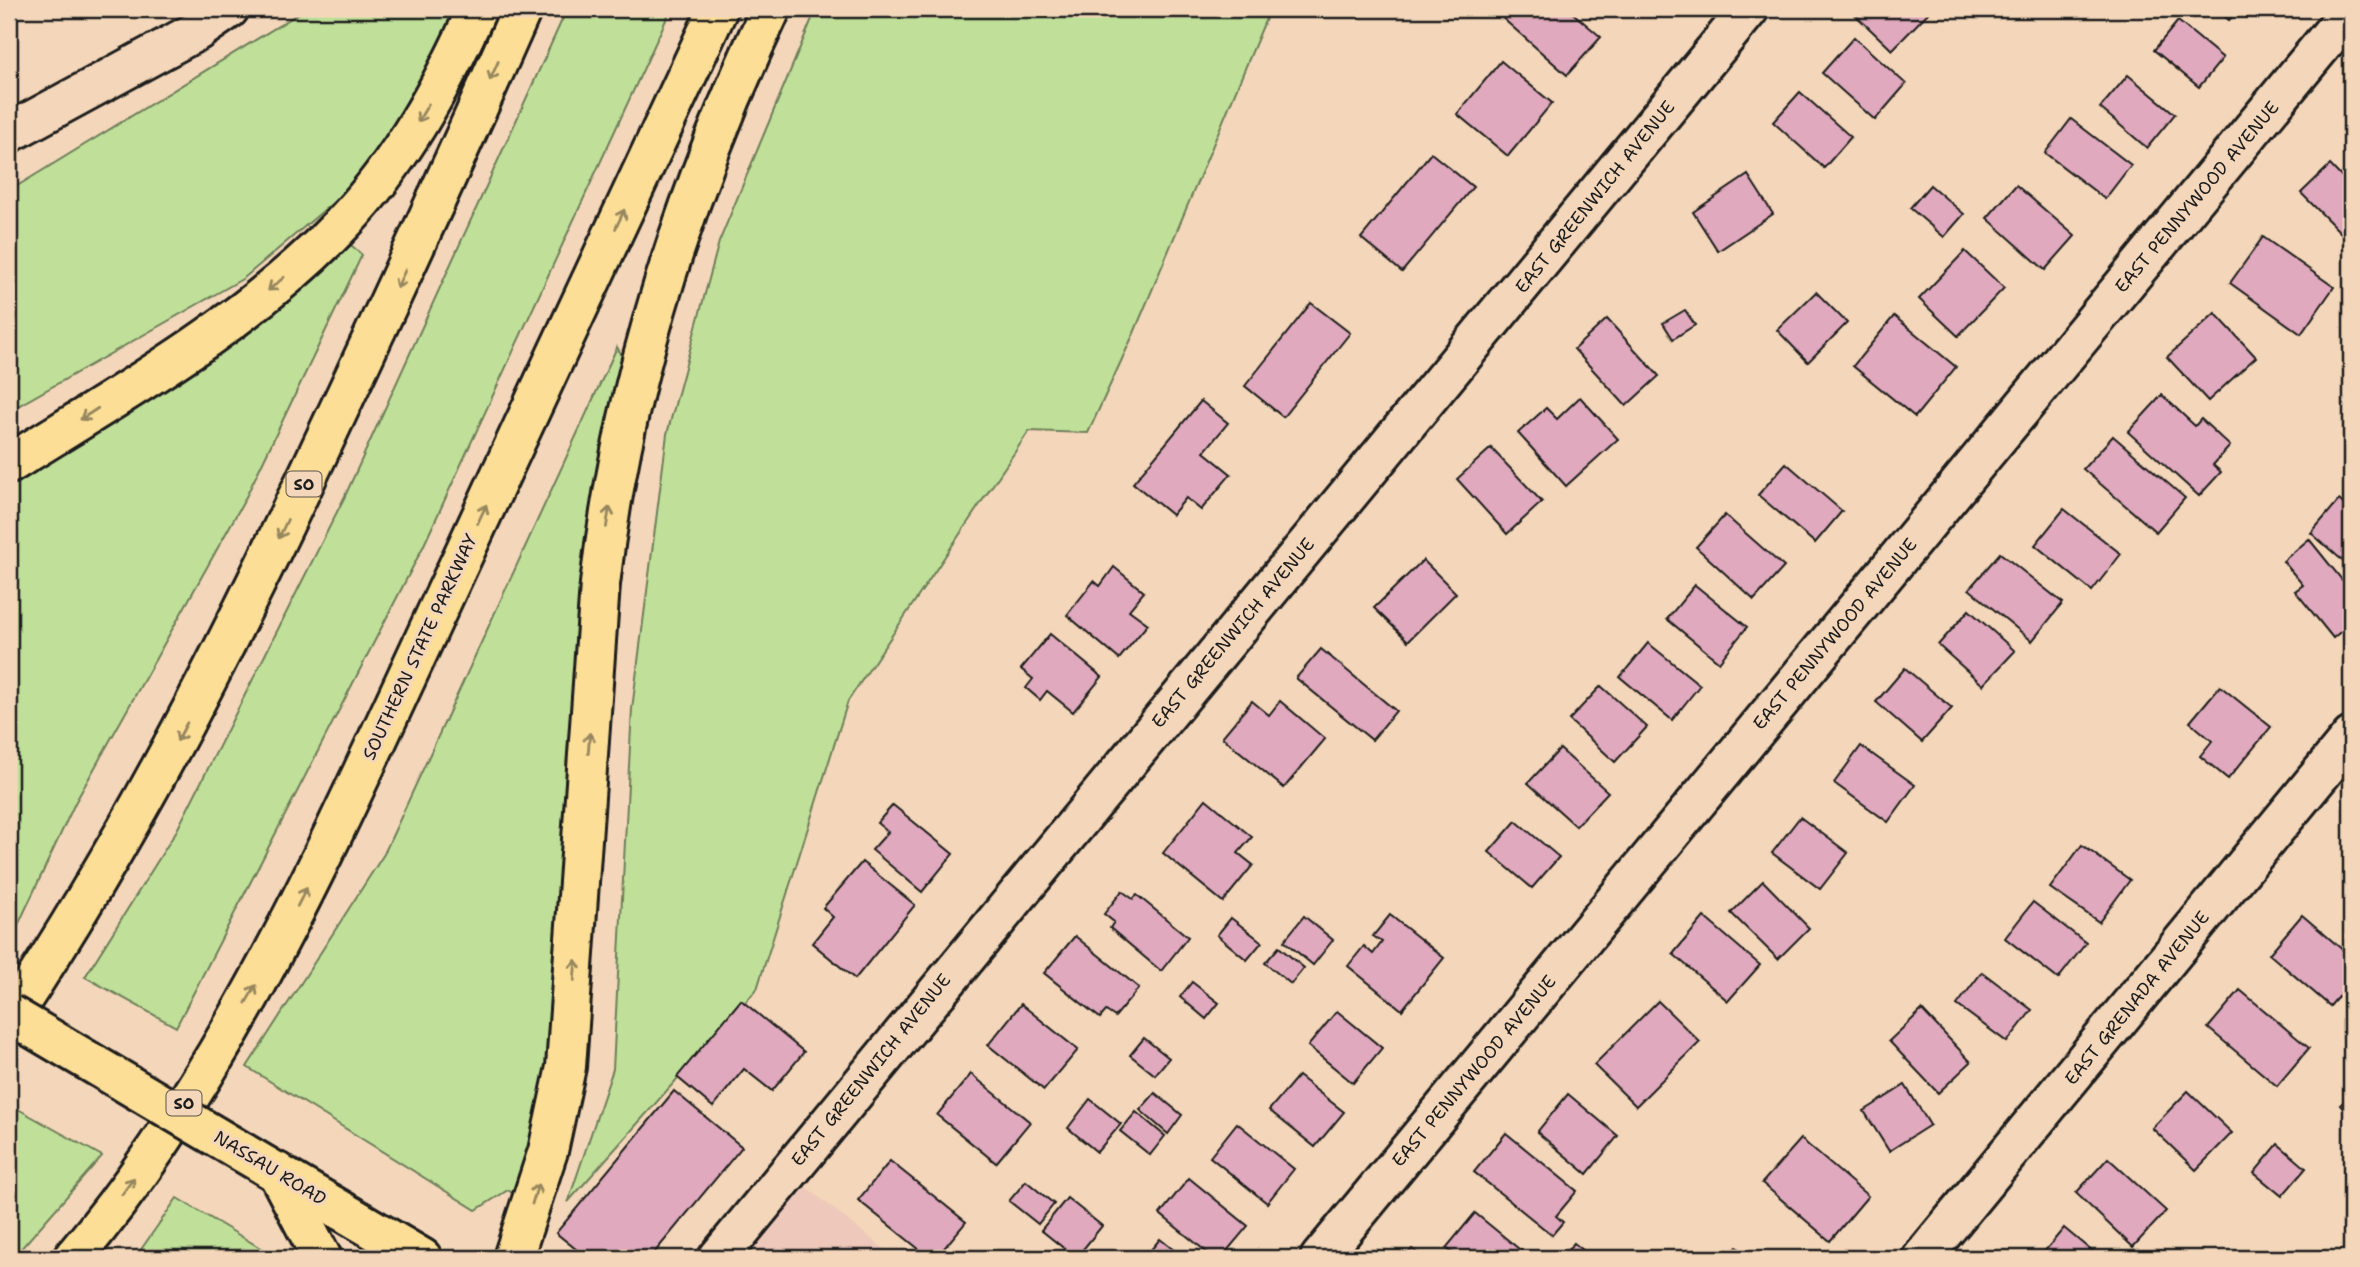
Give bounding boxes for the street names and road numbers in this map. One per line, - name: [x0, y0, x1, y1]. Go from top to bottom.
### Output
- street label: EAST GREENWICH AVENUE: [1510, 96, 1680, 298]
- street label: EAST PENNYWOOD AVENUE: [2110, 96, 2284, 298]
- road number: SO: [286, 471, 322, 496]
- street label: SOUTHERN STATE PARKWAY: [357, 530, 483, 764]
- street label: EAST GREENWICH AVENUE: [1146, 533, 1320, 733]
- street label: EAST PENNYWOOD AVENUE: [1748, 533, 1922, 735]
- street label: EAST GRENADA AVENUE: [2059, 906, 2215, 1090]
- street label: EAST GREENWICH AVENUE: [786, 969, 956, 1171]
- street label: EAST PENNYWOOD AVENUE: [1387, 970, 1561, 1172]
- road number: SO: [166, 1091, 202, 1116]
- street label: NASSAU ROAD: [209, 1125, 331, 1211]

